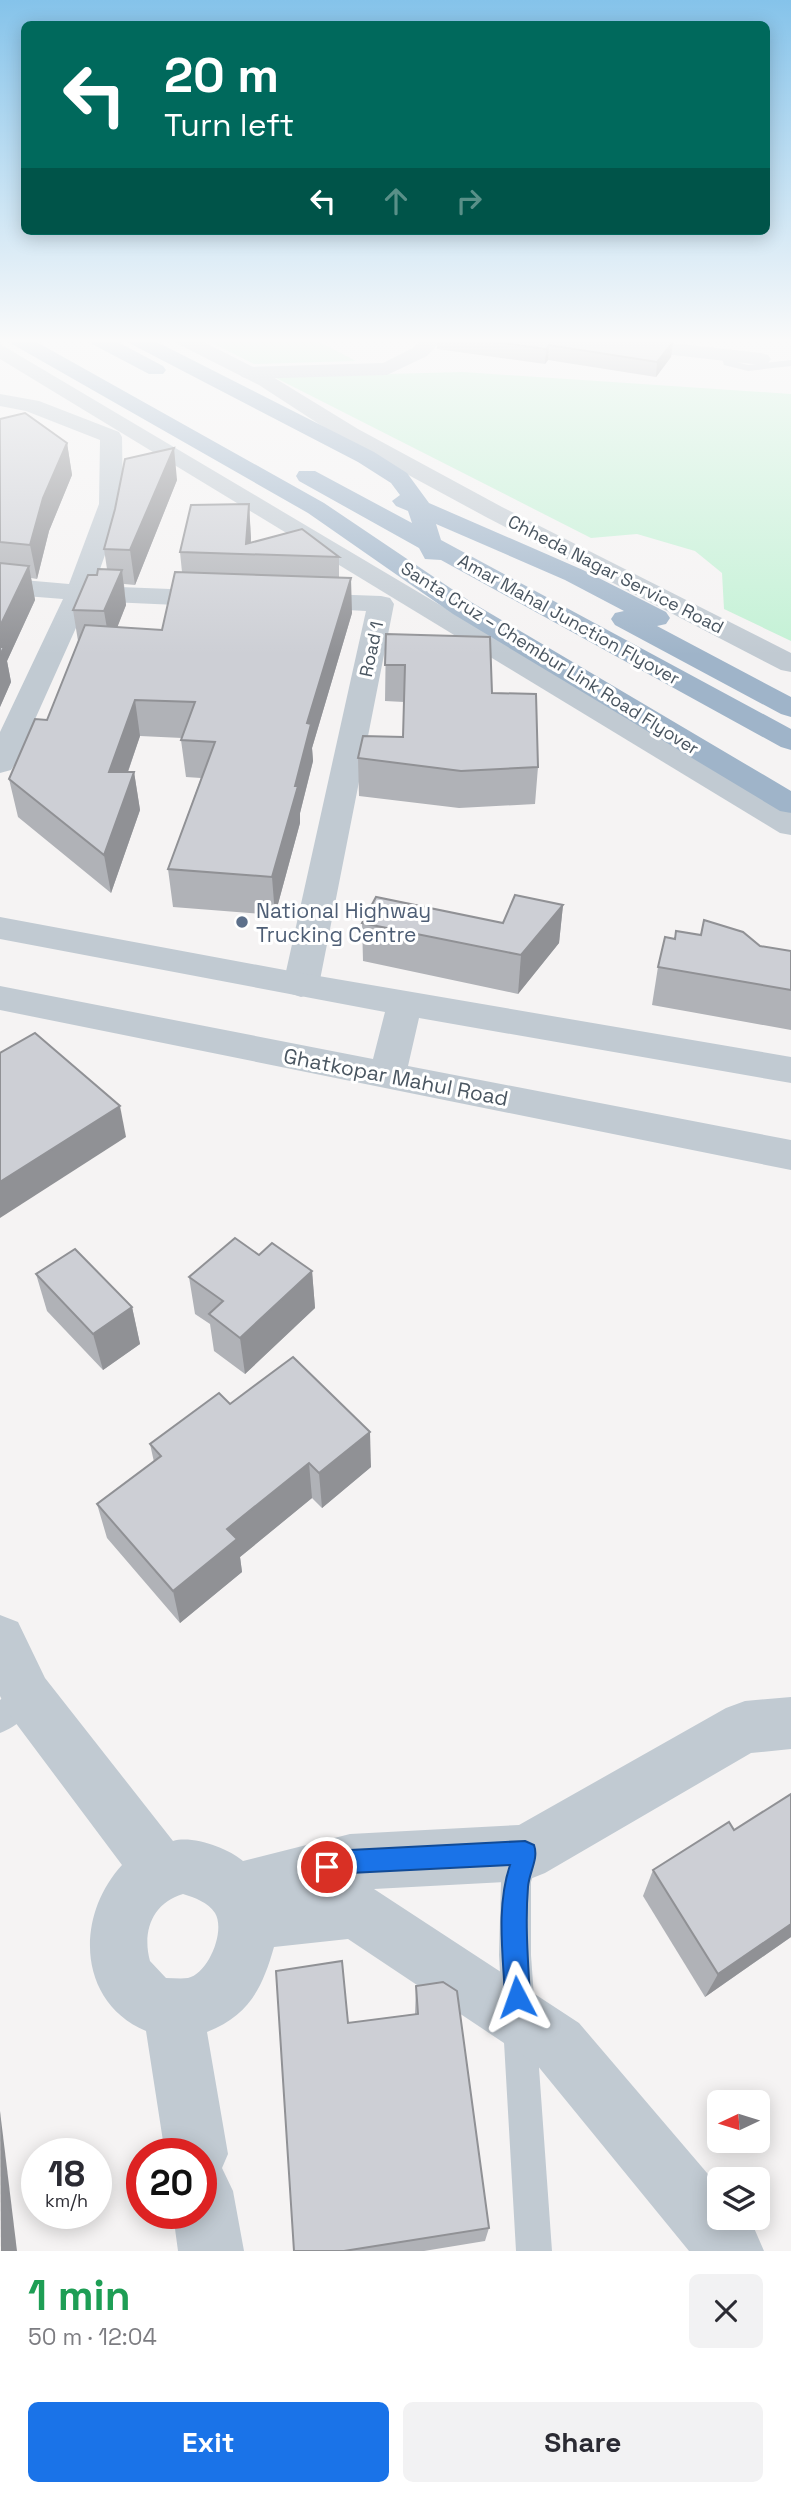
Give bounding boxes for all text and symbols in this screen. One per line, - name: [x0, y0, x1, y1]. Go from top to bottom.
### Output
- text: 20 m: [164, 44, 279, 106]
- icon: left: [49, 49, 140, 140]
- text: Turn left: [164, 105, 294, 145]
- icon: left: [304, 182, 342, 220]
- icon: ahead: [377, 182, 415, 220]
- icon: right: [450, 182, 488, 220]
- street label: Chheda Nagar Service Road: [504, 509, 728, 639]
- street label: Amar Mahal Junction Flyover: [454, 548, 684, 690]
- street label: Santa Cruz – Chembur Link Road Flyover: [397, 556, 703, 760]
- street label: Road 1: [354, 619, 388, 679]
- place label: National Highway Trucking Centre: [256, 897, 431, 948]
- marker: National Highway Trucking Centre: [234, 914, 250, 930]
- street label: Ghatkopar Mahul Road: [281, 1042, 511, 1112]
- pin: [297, 1837, 357, 1897]
- icon: arrive: [308, 1848, 346, 1886]
- position arrow: [480, 1960, 554, 2034]
- north arrow: [707, 2090, 770, 2152]
- map controls: [707, 2090, 770, 2230]
- speed limit sign: 20: [126, 2138, 217, 2229]
- text: 18: [48, 2152, 85, 2196]
- button: layers: [707, 2167, 770, 2230]
- text: km/h: [45, 2189, 88, 2212]
- text: 1 min: [28, 2269, 131, 2322]
- button: close: [689, 2274, 763, 2348]
- text: 50 m · 12:04: [28, 2322, 157, 2352]
- button: Exit: [28, 2402, 389, 2482]
- button: Share: [403, 2402, 763, 2482]

